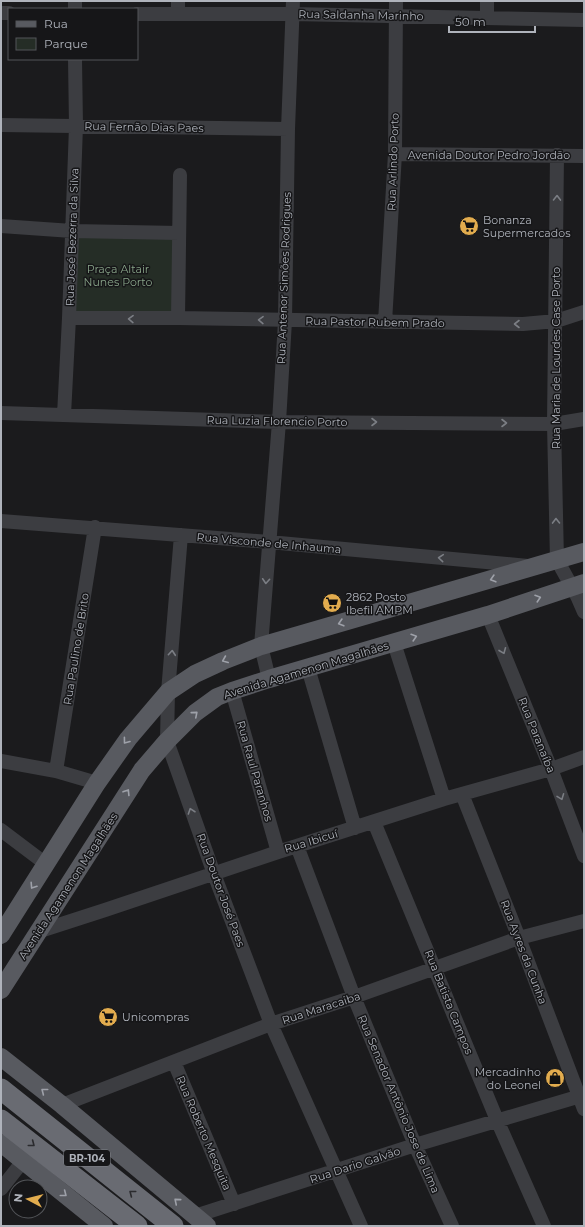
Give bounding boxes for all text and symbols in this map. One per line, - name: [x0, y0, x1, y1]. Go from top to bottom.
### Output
- street label: Rua Saldanha Marinho: [298, 7, 424, 23]
- legend: [8, 8, 138, 60]
- scale bar: [449, 8, 535, 34]
- text: 50 m: [455, 14, 486, 29]
- text: Rua: [44, 16, 68, 31]
- text: Parque: [44, 36, 88, 51]
- street label: Rua Arlindo Porto: [384, 113, 402, 211]
- street label: Rua Fernão Dias Paes: [84, 119, 204, 135]
- street label: Avenida Doutor Pedro Jordão: [408, 148, 570, 162]
- street label: Rua José Bezerra da Silva: [63, 168, 81, 306]
- street label: Rua Antenor Simões Rodrigues: [274, 191, 294, 364]
- one-way arrow: [553, 195, 561, 201]
- place label: Bonanza Supermercados: [483, 213, 571, 240]
- supermarket icon: Bonanza Supermercados: [458, 215, 480, 237]
- park label: Praça Altair Nunes Porto: [83, 262, 153, 289]
- street label: Rua Maria de Lourdes Case Porto: [549, 267, 563, 449]
- street label: Rua Pastor Rubem Prado: [305, 314, 445, 330]
- one-way arrow: [128, 315, 134, 323]
- one-way arrow: [258, 316, 264, 324]
- one-way arrow: [514, 320, 520, 328]
- street label: Rua Luzia Florencio Porto: [206, 413, 348, 429]
- one-way arrow: [371, 418, 377, 427]
- one-way arrow: [501, 419, 507, 427]
- one-way arrow: [552, 518, 561, 524]
- street label: Rua Visconde de Inhauma: [196, 530, 342, 556]
- one-way arrow: [438, 554, 444, 563]
- one-way arrow: [490, 574, 497, 583]
- one-way arrow: [261, 578, 270, 584]
- place label: 2862 Posto Ibefil AMPM: [346, 590, 413, 617]
- street label: Rua Paulino de Brito: [60, 592, 92, 706]
- supermarket icon: 2862 Posto Ibefil AMPM: [321, 592, 343, 614]
- one-way arrow: [535, 594, 542, 603]
- one-way arrow: [338, 618, 345, 627]
- one-way arrow: [411, 633, 418, 642]
- street label: Avenida Agamenon Magalhães: [222, 638, 391, 702]
- one-way arrow: [498, 647, 506, 654]
- one-way arrow: [167, 650, 176, 656]
- one-way arrow: [221, 655, 229, 663]
- street label: Rua Paranaíba: [515, 695, 559, 775]
- one-way arrow: [190, 711, 198, 718]
- street label: Rua Raul Paranhos: [234, 719, 276, 824]
- one-way arrow: [124, 737, 131, 744]
- one-way arrow: [123, 789, 130, 796]
- one-way arrow: [557, 794, 565, 801]
- one-way arrow: [188, 807, 196, 814]
- street label: Avenida Agamenon Magalhães: [15, 810, 121, 962]
- street label: Rua Ibicuí: [283, 826, 340, 856]
- street label: Rua Doutor José Paes: [194, 831, 248, 949]
- one-way arrow: [30, 881, 37, 888]
- street label: Rua Ayres da Cunha: [498, 898, 550, 1006]
- street label: Rua Batista Campos: [422, 948, 477, 1057]
- street label: Rua Maracaiba: [280, 989, 362, 1027]
- supermarket icon: Unicompras: [97, 1006, 119, 1028]
- place label: Unicompras: [122, 1010, 190, 1024]
- street label: Rua Senador Antônio Jose de Lima: [355, 1013, 443, 1195]
- place label: Mercadinho do Leonel: [475, 1065, 541, 1092]
- shop icon: Mercadinho do Leonel: [544, 1067, 566, 1089]
- street label: Rua Roberto Mesquita: [173, 1074, 235, 1192]
- one-way arrow: [42, 1089, 49, 1096]
- one-way arrow: [27, 1139, 34, 1146]
- street label: Rua Dario Galvão: [308, 1144, 402, 1186]
- road number: BR-104: [64, 1150, 110, 1166]
- north arrow: [8, 1179, 48, 1219]
- one-way arrow: [60, 1189, 67, 1196]
- one-way arrow: [129, 1191, 136, 1198]
- text: N: [11, 1193, 26, 1203]
- one-way arrow: [174, 1199, 181, 1206]

